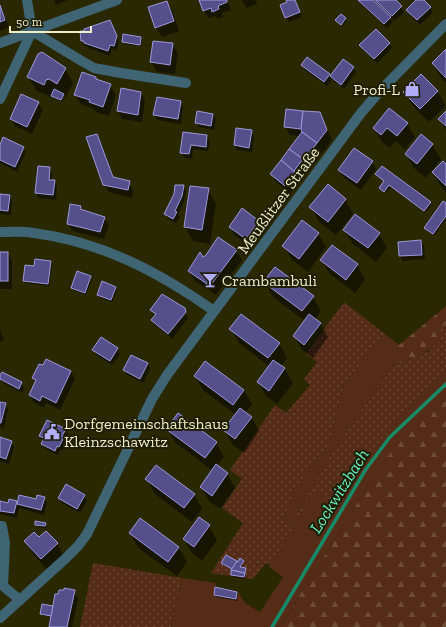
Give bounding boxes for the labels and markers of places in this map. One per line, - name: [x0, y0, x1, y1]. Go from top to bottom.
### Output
- place label: Profi-L: [353, 80, 400, 99]
- shop icon: Profi-L: [403, 80, 421, 98]
- bar icon: Crambambuli: [201, 271, 219, 289]
- place label: Crambambuli: [222, 271, 317, 290]
- place label: Dorfgemeinschaftshaus Kleinzschawitz: [64, 414, 228, 451]
- public building icon: Dorfgemeinschaftshaus Kleinzschawitz: [43, 423, 61, 441]

